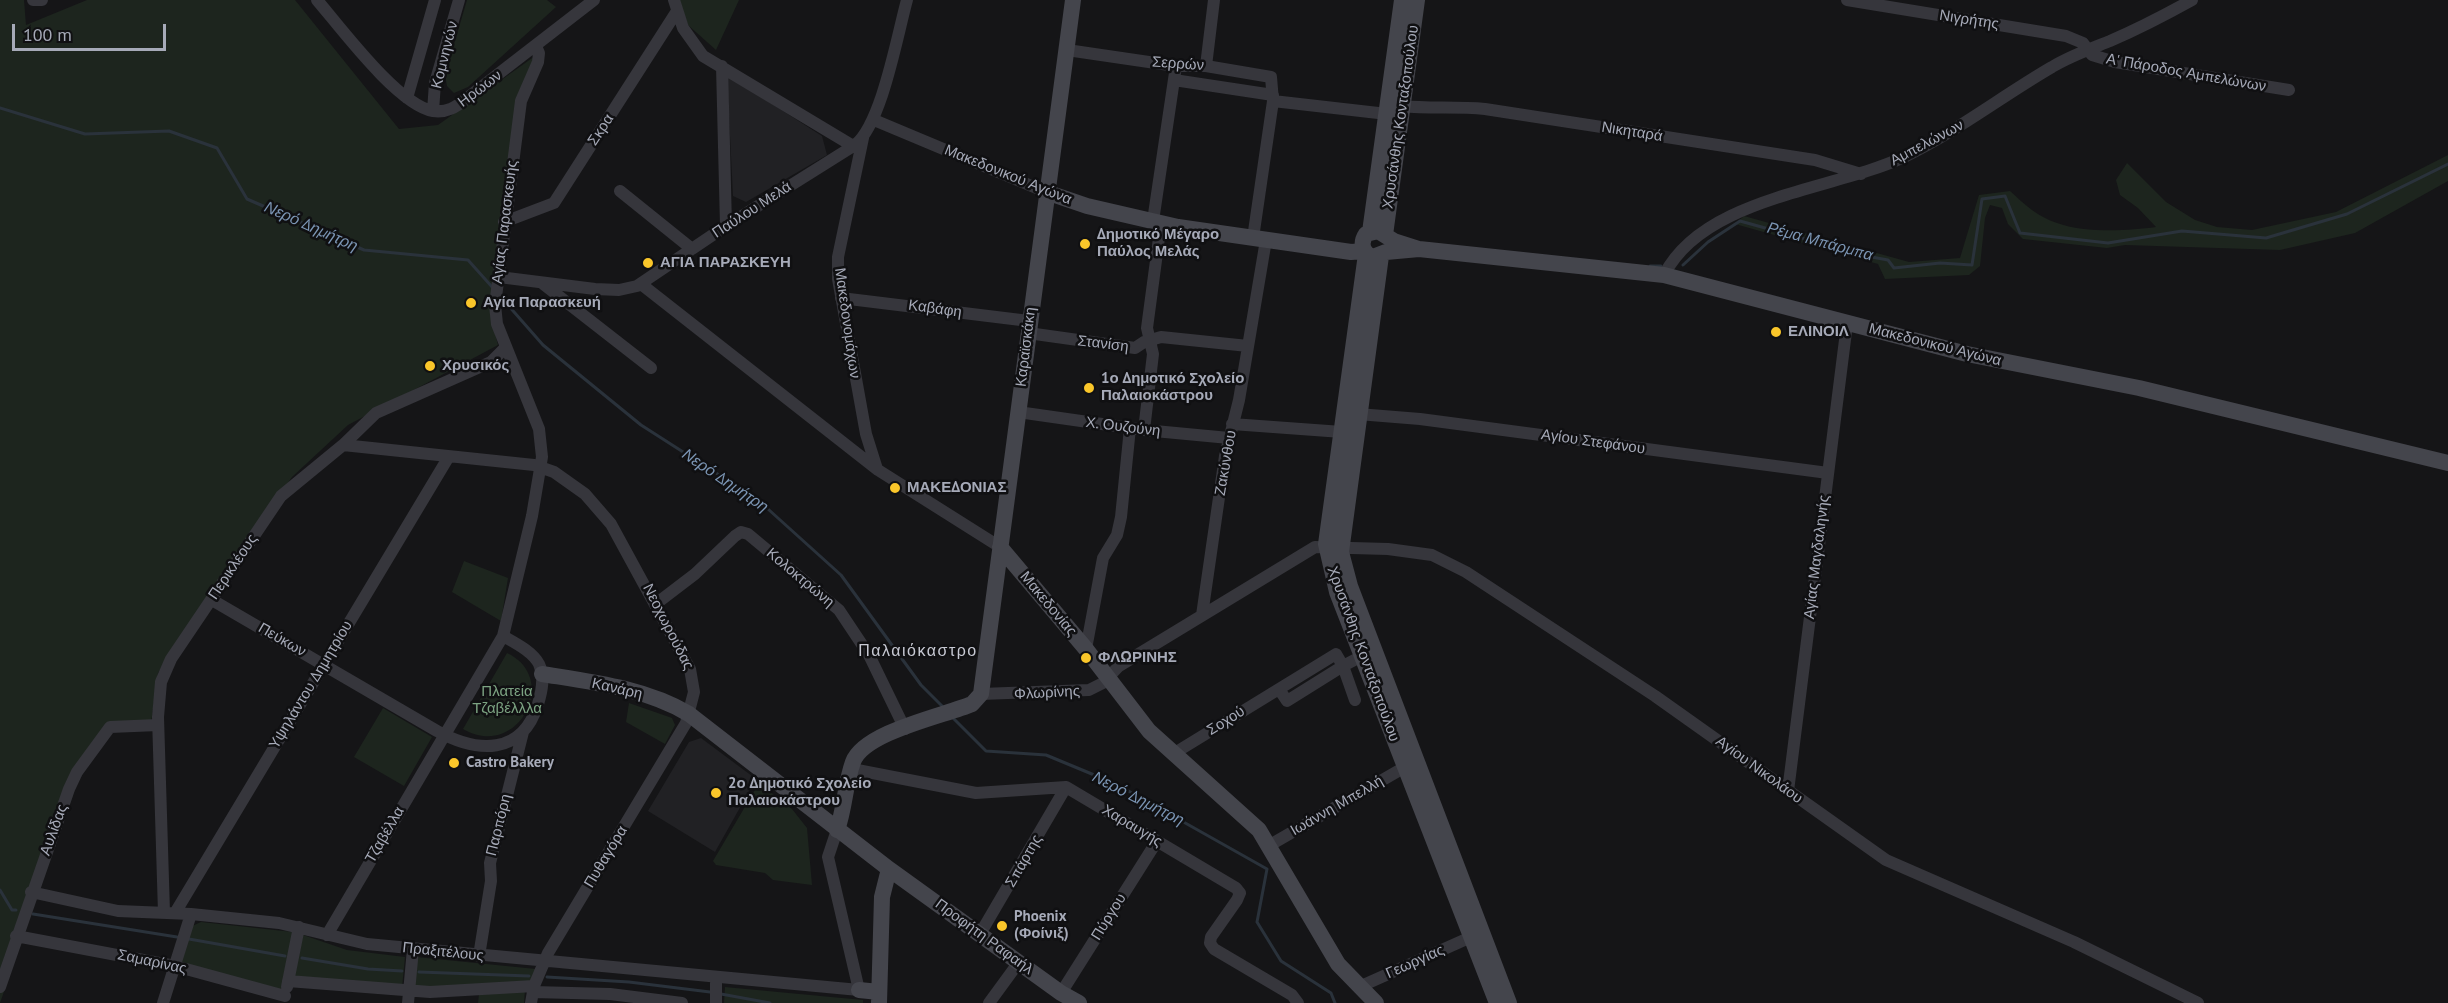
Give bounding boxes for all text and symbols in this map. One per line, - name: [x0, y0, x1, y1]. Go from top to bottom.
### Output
- street label: Νιγρήτης: [1938, 6, 2000, 34]
- scale bar: [15, 12, 170, 50]
- street label: Κομνηνών: [428, 19, 462, 91]
- text: 100 m: [23, 23, 72, 46]
- street label: Χρυσάνθης Κονταξοπούλου: [1379, 24, 1423, 210]
- street label: Α' Πάροδος Αμπελώνων: [2105, 50, 2267, 96]
- street label: Σερρών: [1151, 53, 1205, 75]
- street label: Ηρώων: [455, 67, 505, 111]
- street label: Σκρα: [584, 111, 618, 149]
- street label: Αμπελώνων: [1887, 116, 1967, 170]
- street label: Νικηταρά: [1600, 118, 1664, 146]
- street label: Μακεδονικού Αγώνα: [942, 141, 1074, 209]
- street label: Αγίας Παρασκευής: [488, 159, 522, 285]
- street label: Παύλου Μελά: [709, 178, 795, 242]
- water label: Νερό Δημήτρη: [261, 198, 361, 256]
- water label: Ρέμα Μπάρμπα: [1765, 219, 1875, 265]
- place label: Δημοτικό Μέγαρο Παύλος Μελάς: [1097, 226, 1219, 261]
- marker: Δημοτικό Μέγαρο Παύλος Μελάς: [1078, 237, 1092, 251]
- place label: ΑΓΙΑ ΠΑΡΑΣΚΕΥΗ: [660, 254, 791, 272]
- marker: ΑΓΙΑ ΠΑΡΑΣΚΕΥΗ: [641, 256, 655, 270]
- street label: Μακεδονομάχων: [830, 267, 864, 379]
- place label: Αγία Παρασκευή: [483, 294, 601, 312]
- marker: Αγία Παρασκευή: [464, 296, 478, 310]
- street label: Καβάφη: [907, 296, 963, 322]
- street label: Καραϊσκάκη: [1012, 306, 1040, 388]
- street label: Μακεδονικού Αγώνα: [1867, 320, 2003, 370]
- place label: ΕΛΙΝΟΙΛ: [1788, 323, 1849, 341]
- marker: ΕΛΙΝΟΙΛ: [1769, 325, 1783, 339]
- street label: Στανίση: [1076, 332, 1130, 356]
- place label: Χρυσικός: [442, 357, 509, 375]
- marker: Χρυσικός: [423, 359, 437, 373]
- place label: 1ο Δημοτικό Σχολείο Παλαιοκάστρου: [1101, 370, 1244, 405]
- marker: 1ο Δημοτικό Σχολείο Παλαιοκάστρου: [1082, 381, 1096, 395]
- street label: Χ. Ουζούνη: [1085, 413, 1161, 441]
- street label: Αγίου Στεφάνου: [1540, 426, 1646, 458]
- street label: Ζακύνθου: [1211, 429, 1241, 497]
- water label: Νερό Δημήτρη: [678, 445, 772, 517]
- place label: ΜΑΚΕΔΟΝΙΑΣ: [907, 479, 1006, 497]
- marker: ΜΑΚΕΔΟΝΙΑΣ: [888, 481, 902, 495]
- street label: Αγίας Μαγδαληνής: [1800, 494, 1834, 620]
- street label: Περικλέους: [205, 531, 261, 603]
- street label: Κολοκτρώνη: [762, 544, 838, 612]
- street label: Χρυσάνθης Κονταξοπούλου: [1323, 564, 1403, 744]
- street label: Μακεδονίας: [1016, 568, 1080, 640]
- street label: Νεοχωρούδας: [639, 581, 697, 673]
- street label: Υψηλάντου Δημητρίου: [266, 618, 356, 752]
- street label: Πεύκων: [255, 619, 309, 661]
- district label: Παλαιόκαστρο: [858, 641, 978, 661]
- place label: ΦΛΩΡΙΝΗΣ: [1098, 649, 1177, 667]
- marker: ΦΛΩΡΙΝΗΣ: [1079, 651, 1093, 665]
- street label: Κανάρη: [590, 674, 644, 704]
- street label: Φλωρίνης: [1014, 682, 1080, 704]
- park label: Πλατεία Τζαβέλλλα: [472, 683, 542, 718]
- street label: Σοχού: [1204, 702, 1248, 740]
- street label: Αγίου Νικολάου: [1712, 732, 1806, 808]
- place label: Castro Bakery: [466, 754, 554, 772]
- marker: Castro Bakery: [447, 756, 461, 770]
- water label: Νερό Δημήτρη: [1089, 768, 1187, 830]
- street label: Ιωάννη Μπελλή: [1287, 772, 1387, 840]
- place label: 2ο Δημοτικό Σχολείο Παλαιοκάστρου: [728, 775, 871, 810]
- marker: 2ο Δημοτικό Σχολείο Παλαιοκάστρου: [709, 786, 723, 800]
- street label: Παρπόρη: [483, 792, 515, 858]
- street label: Χαραυγής: [1099, 801, 1165, 851]
- street label: Αυλίδας: [36, 802, 72, 858]
- street label: Τζαβέλλα: [362, 804, 408, 866]
- street label: Πυθαγόρα: [580, 823, 632, 891]
- street label: Σπάρτης: [1002, 832, 1046, 890]
- street label: Πύργου: [1088, 890, 1130, 944]
- street label: Προφήτη Ραφαήλ: [931, 895, 1037, 979]
- place label: Phoenix (Φοίνιξ): [1014, 908, 1069, 943]
- marker: Phoenix (Φοίνιξ): [995, 919, 1009, 933]
- street label: Πραξιτέλους: [401, 939, 485, 965]
- street label: Γεωργίας: [1383, 941, 1447, 983]
- street label: Σαμαρίνας: [116, 946, 188, 978]

